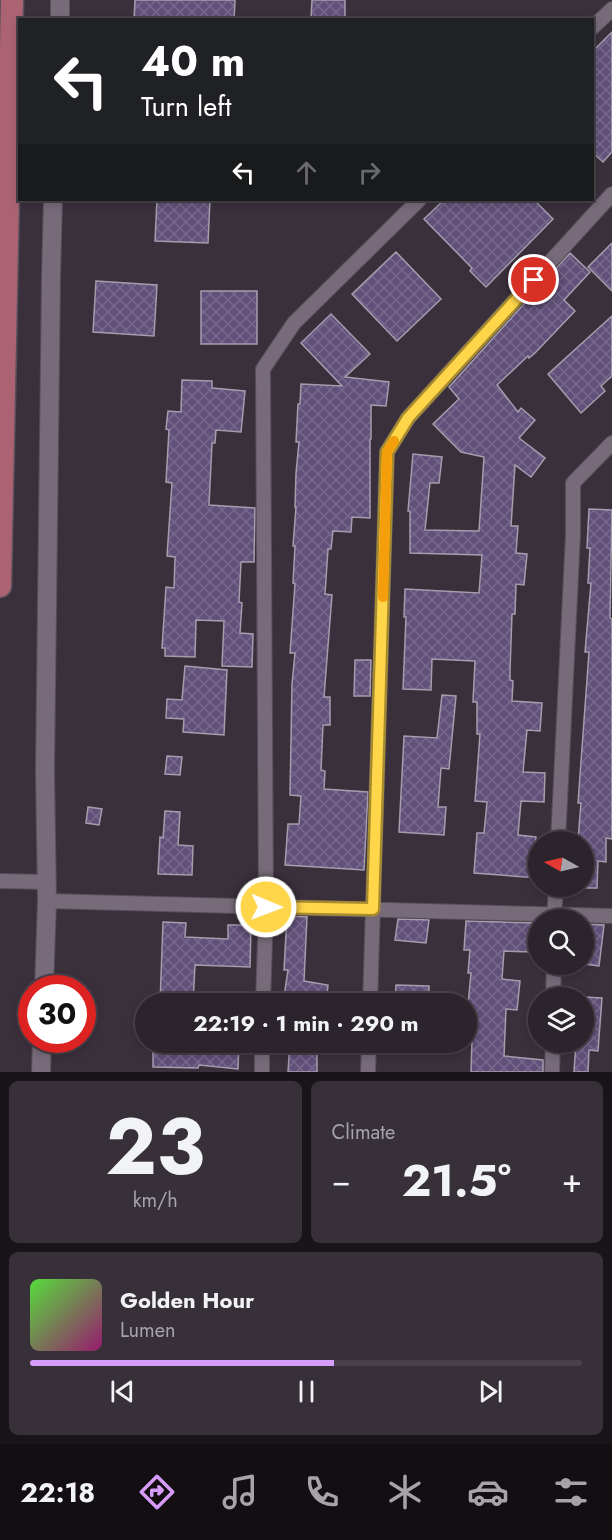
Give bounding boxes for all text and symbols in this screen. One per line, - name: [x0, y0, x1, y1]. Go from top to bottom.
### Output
- text: 40 m: [141, 31, 245, 92]
- icon: left: [42, 42, 120, 120]
- text: Turn left: [141, 87, 231, 126]
- icon: left: [227, 156, 260, 189]
- icon: ahead: [290, 156, 323, 189]
- icon: right: [353, 156, 386, 189]
- pin: [508, 254, 559, 305]
- icon: arrive: [517, 263, 550, 296]
- north arrow: [528, 831, 594, 897]
- map controls: [528, 831, 594, 1053]
- position arrow: [234, 875, 298, 939]
- button: search: [528, 909, 594, 975]
- speed limit sign: 30: [18, 975, 96, 1053]
- button: layers: [528, 987, 594, 1053]
- text: 22:19 · 1 min · 290 m: [193, 1007, 419, 1039]
- text: 23: [105, 1091, 205, 1203]
- text: Climate: [332, 1118, 395, 1147]
- text: 21.5°: [402, 1148, 511, 1213]
- text: −: [332, 1157, 351, 1204]
- text: +: [562, 1157, 582, 1204]
- text: km/h: [133, 1186, 178, 1215]
- text: Golden Hour: [120, 1284, 254, 1316]
- text: Lumen: [120, 1316, 176, 1345]
- icon: previous: [106, 1375, 139, 1408]
- icon: pause: [290, 1375, 323, 1408]
- icon: next: [474, 1375, 507, 1408]
- icon: directions: [136, 1471, 178, 1513]
- icon: music: [219, 1471, 261, 1513]
- icon: phone: [301, 1471, 343, 1513]
- icon: climate: [384, 1471, 426, 1513]
- icon: car: [467, 1471, 509, 1513]
- icon: filters: [550, 1471, 592, 1513]
- text: 22:18: [20, 1473, 95, 1512]

